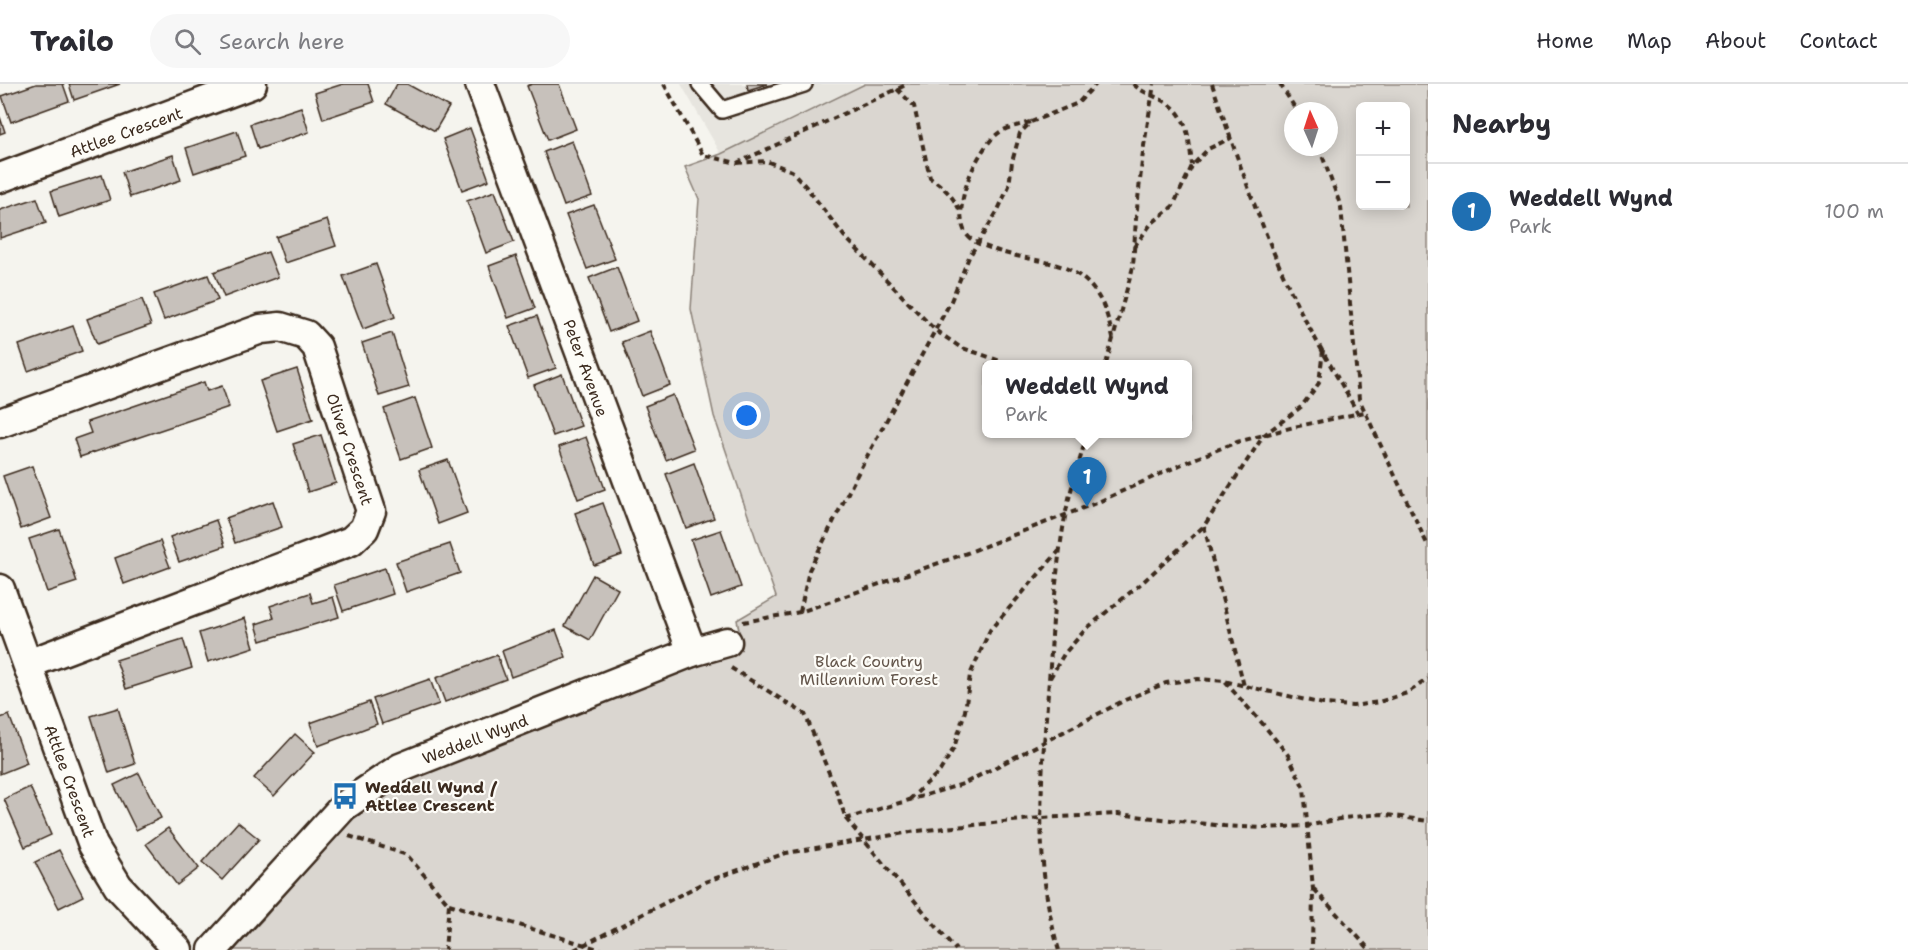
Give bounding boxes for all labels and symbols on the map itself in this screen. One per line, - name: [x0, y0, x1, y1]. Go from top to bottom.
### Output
- street label: Attlee Crescent: [67, 102, 186, 163]
- north arrow: [1284, 102, 1338, 156]
- street label: Peter Avenue: [558, 317, 613, 420]
- street label: Oliver Crescent: [322, 390, 378, 508]
- your location: [732, 401, 761, 430]
- pin: 1: [1068, 458, 1106, 507]
- park label: Black Country Millennium Forest: [800, 651, 938, 690]
- street label: Weddell Wynd: [419, 710, 531, 769]
- street label: Attlee Crescent: [39, 722, 100, 841]
- place label: Weddell Wynd / Attlee Crescent: [365, 777, 498, 816]
- bus stop icon: Weddell Wynd / Attlee Crescent: [330, 781, 360, 811]

